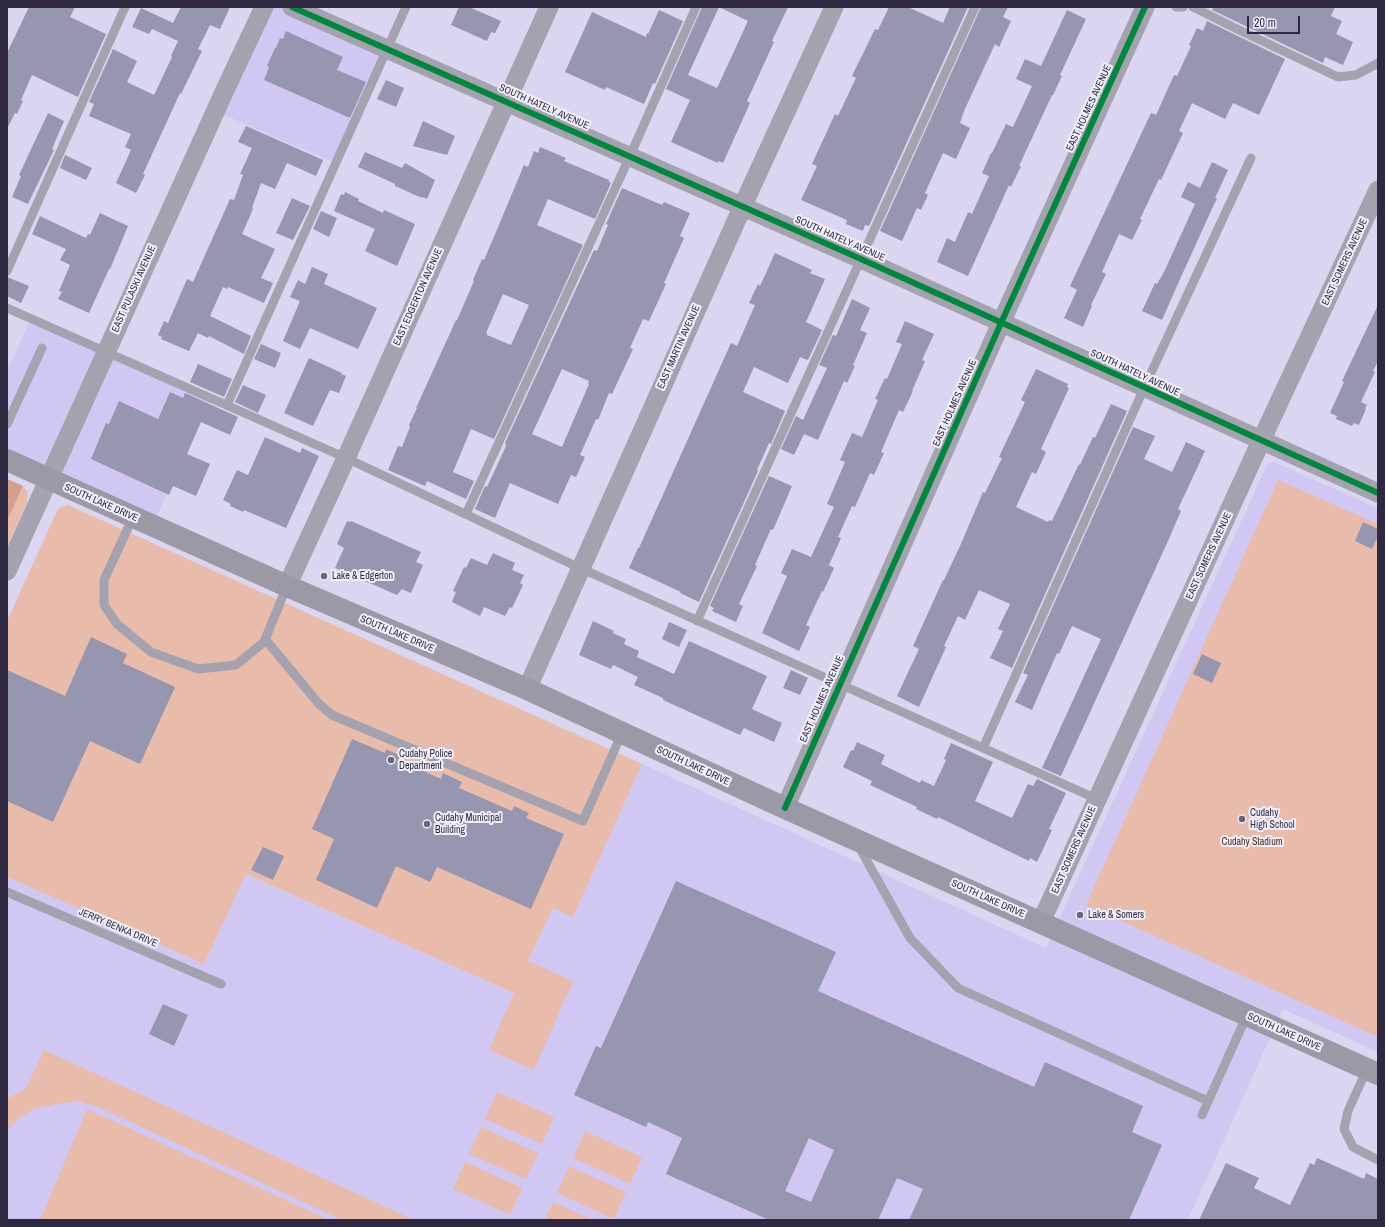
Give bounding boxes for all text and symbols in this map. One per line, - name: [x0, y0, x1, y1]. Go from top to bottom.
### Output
- scale bar: [1249, 8, 1302, 34]
- text: 20 m: [1254, 15, 1276, 31]
- street label: EAST HOLMES AVENUE: [1064, 63, 1114, 153]
- street label: SOUTH HATELY AVENUE: [497, 82, 591, 132]
- street label: SOUTH HATELY AVENUE: [793, 214, 887, 264]
- street label: EAST SOMERS AVENUE: [1320, 217, 1370, 307]
- street label: EAST PULASKI AVENUE: [109, 244, 159, 334]
- street label: EAST EDGERTON AVENUE: [391, 246, 445, 348]
- street label: EAST MARTIN AVENUE: [655, 303, 703, 391]
- street label: SOUTH HATELY AVENUE: [1088, 347, 1182, 399]
- street label: EAST HOLMES AVENUE: [930, 358, 980, 448]
- street label: SOUTH LAKE DRIVE: [62, 481, 140, 525]
- street label: EAST SOMERS AVENUE: [1184, 511, 1234, 601]
- place label: Lake & Edgerton: [332, 570, 393, 582]
- marker: Lake & Edgerton: [319, 571, 329, 581]
- street label: SOUTH LAKE DRIVE: [358, 613, 436, 655]
- street label: EAST HOLMES AVENUE: [797, 654, 847, 744]
- street label: SOUTH LAKE DRIVE: [655, 744, 731, 788]
- place label: Cudahy Police Department: [399, 748, 452, 772]
- marker: Cudahy Police Department: [386, 755, 396, 765]
- street label: EAST SOMERS AVENUE: [1049, 804, 1099, 896]
- place label: Cudahy High School: [1250, 807, 1295, 830]
- place label: Cudahy Municipal Building: [435, 812, 501, 836]
- marker: Cudahy High School: [1237, 814, 1247, 824]
- marker: Cudahy Municipal Building: [422, 819, 432, 829]
- park label: Cudahy Stadium: [1221, 836, 1283, 848]
- street label: SOUTH LAKE DRIVE: [949, 877, 1027, 921]
- street label: JERRY BENKA DRIVE: [77, 906, 159, 950]
- place label: Lake & Somers: [1088, 909, 1144, 921]
- marker: Lake & Somers: [1075, 910, 1085, 920]
- street label: SOUTH LAKE DRIVE: [1245, 1010, 1323, 1054]

